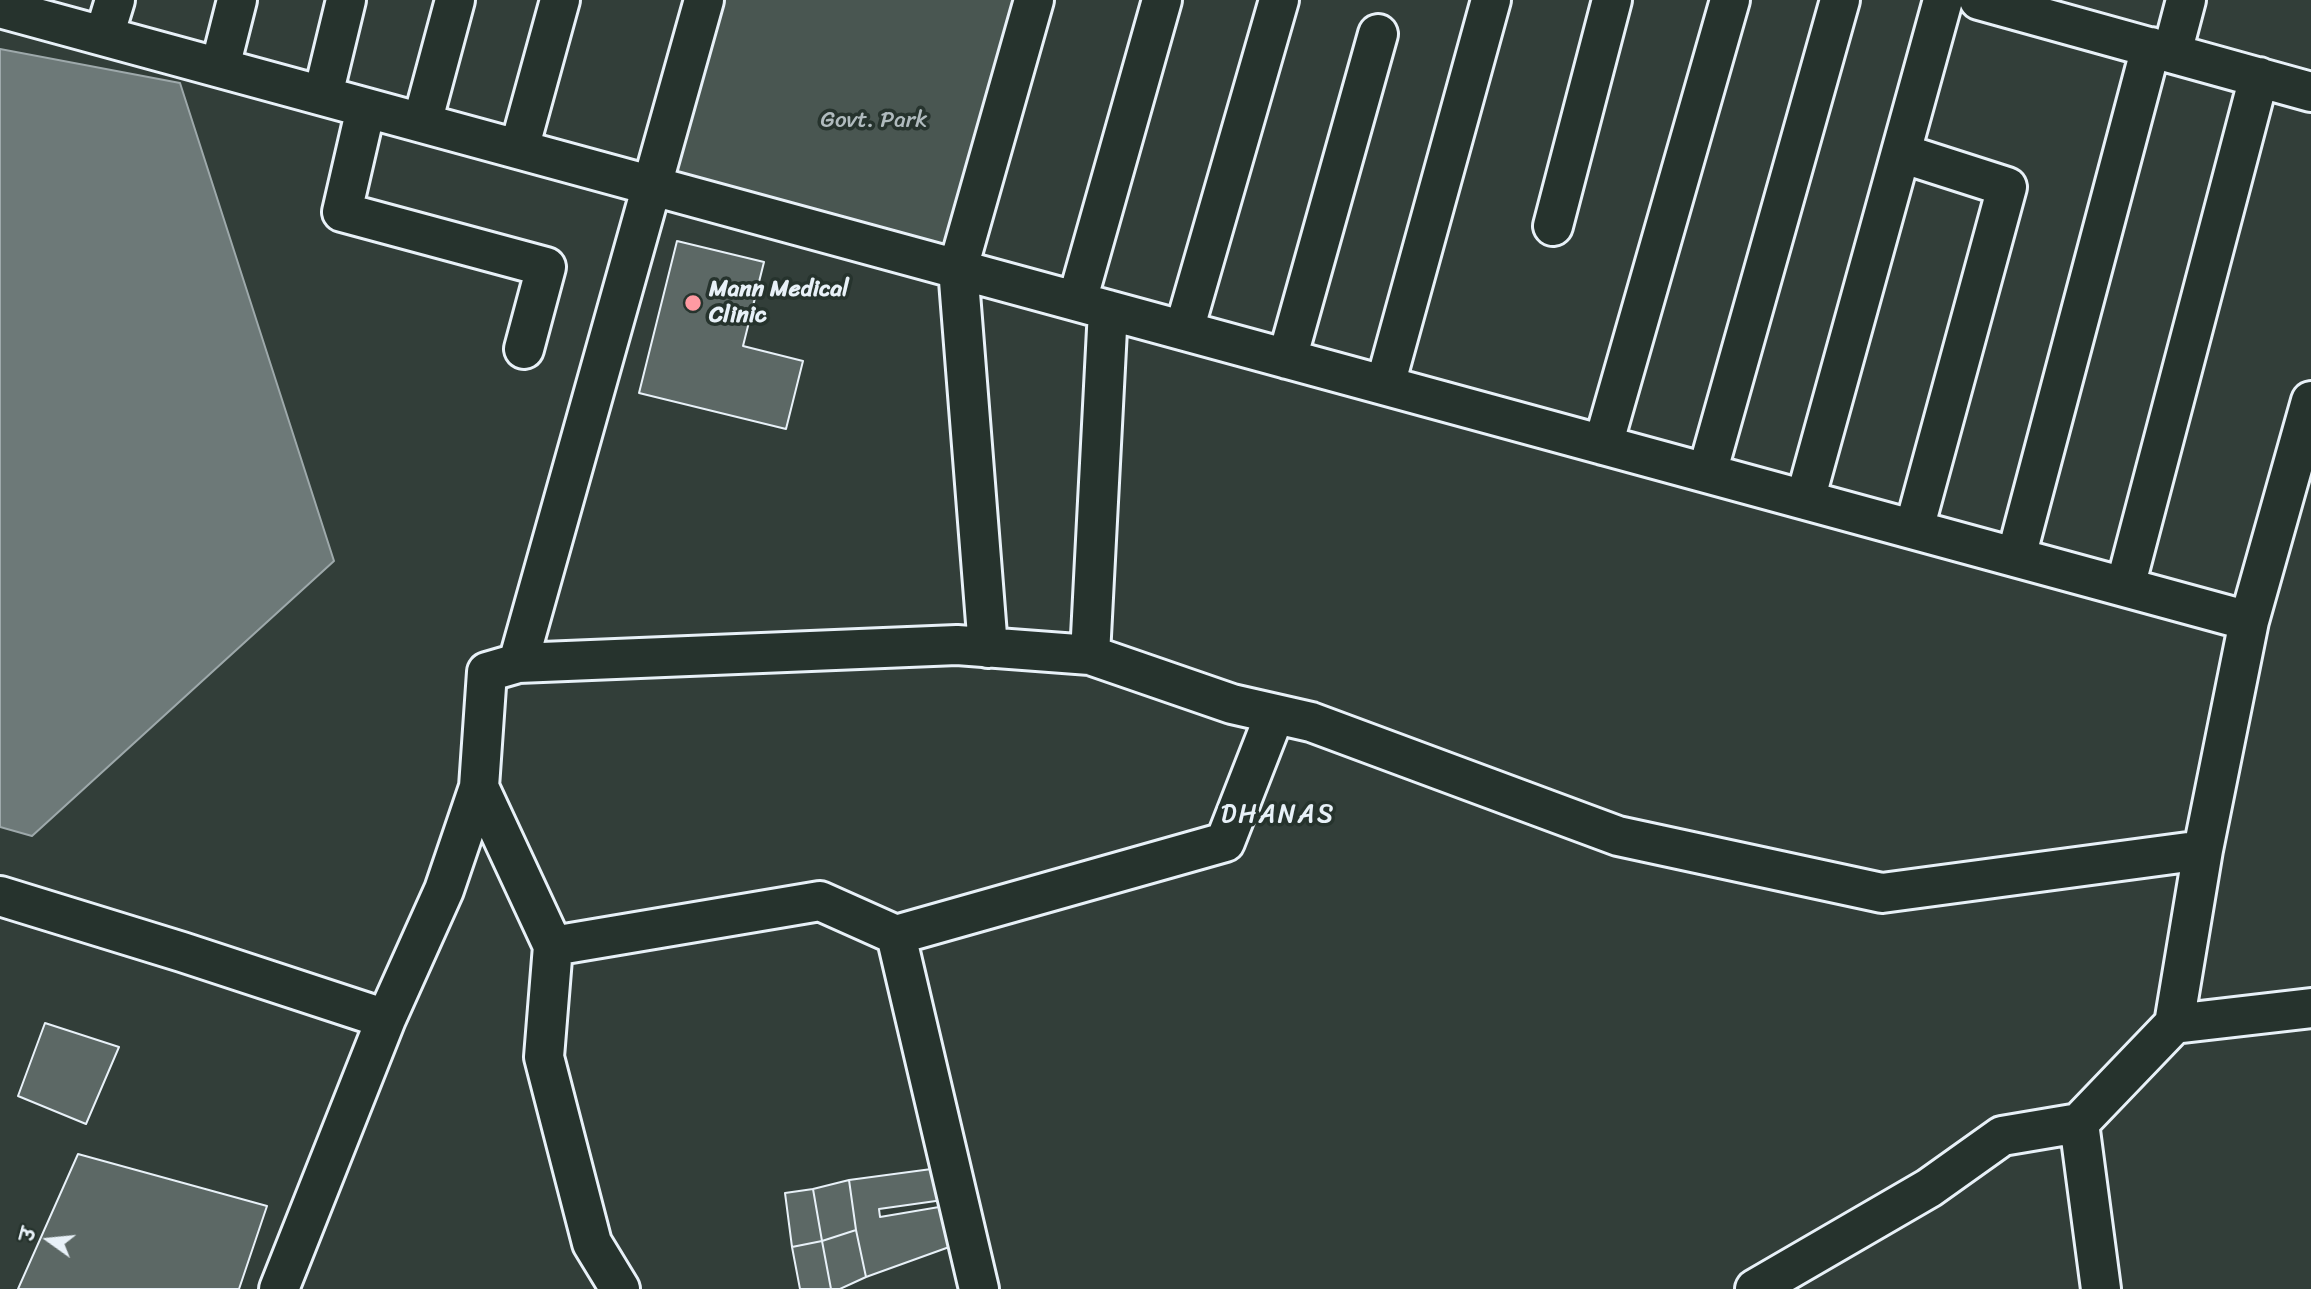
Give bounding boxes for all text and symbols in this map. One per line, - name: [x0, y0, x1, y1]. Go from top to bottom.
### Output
- park label: Govt. Park: [821, 107, 927, 135]
- place label: Mann Medical Clinic: [709, 276, 849, 330]
- marker: Mann Medical Clinic: [683, 293, 703, 313]
- district label: DHANAS: [1221, 799, 1335, 831]
- north arrow: [14, 1205, 84, 1275]
- text: उ: [11, 1224, 46, 1245]

